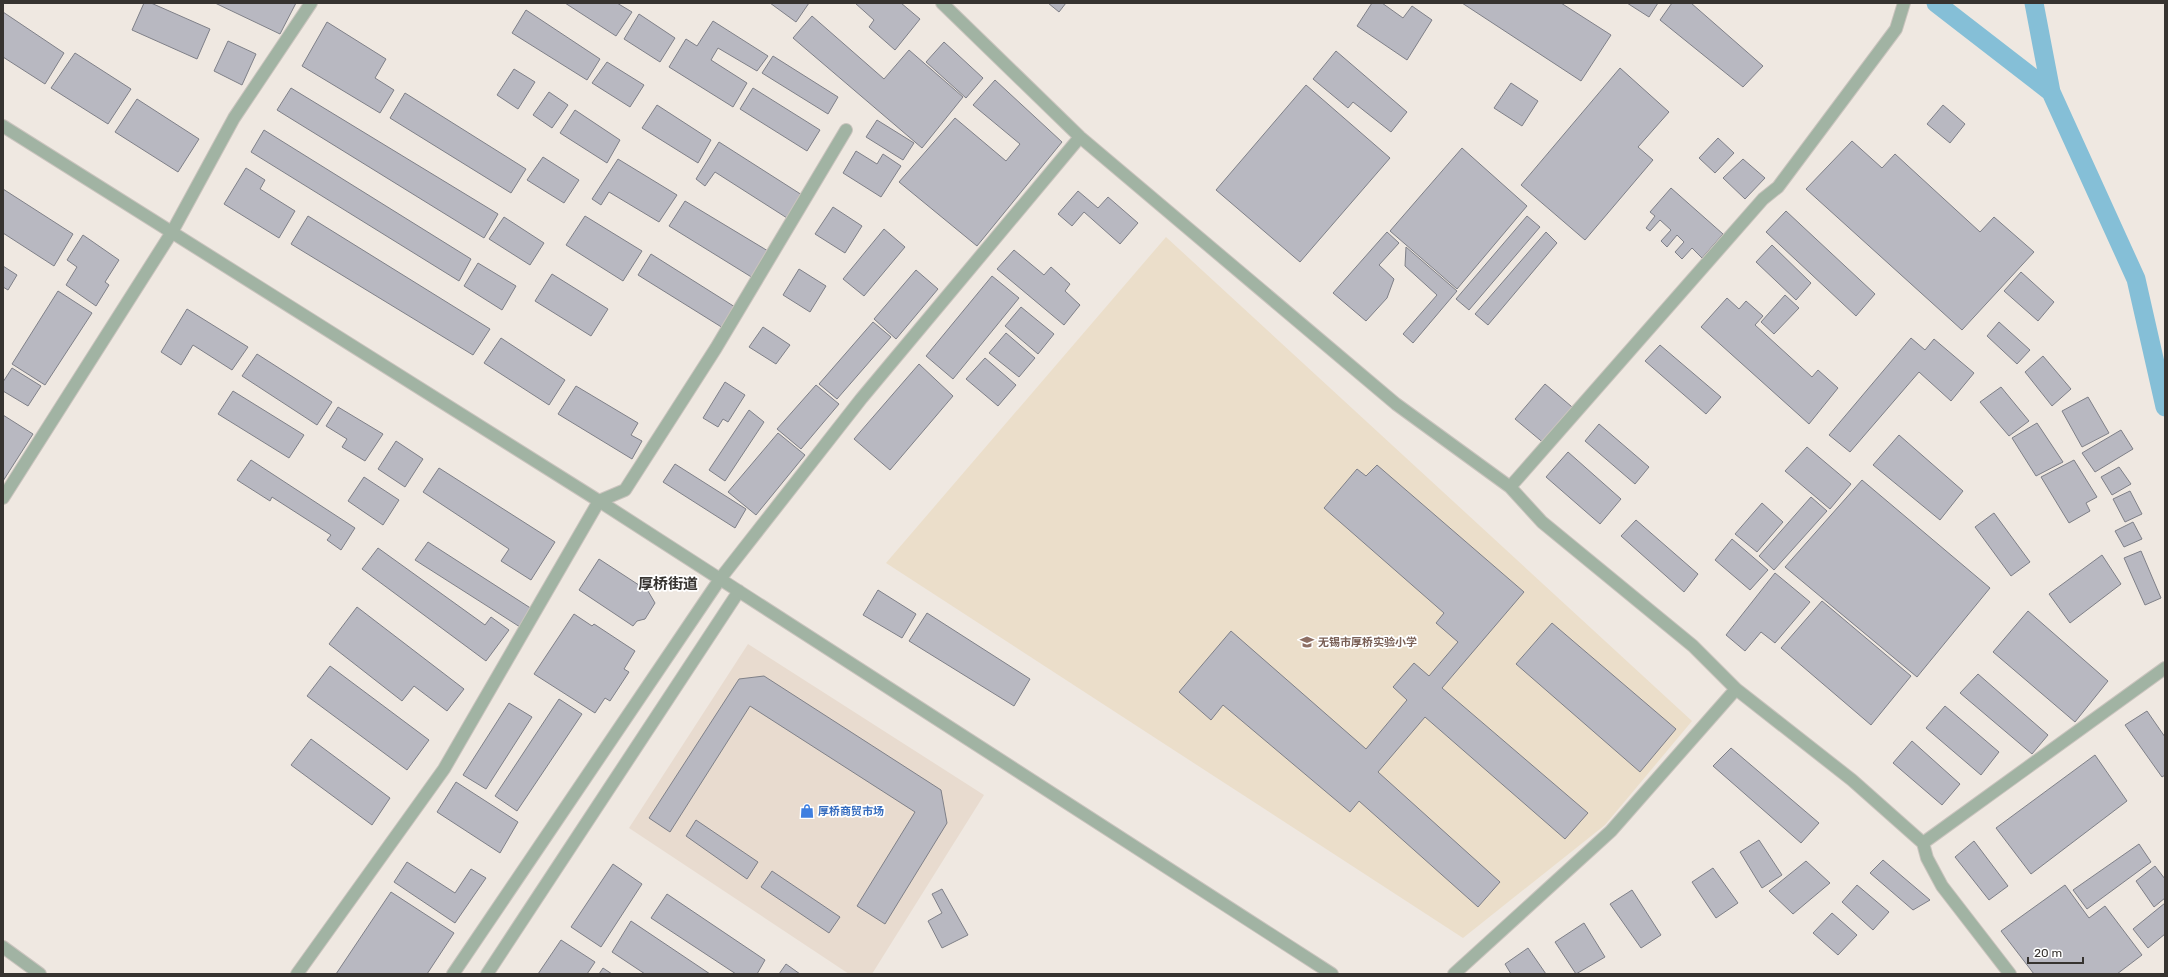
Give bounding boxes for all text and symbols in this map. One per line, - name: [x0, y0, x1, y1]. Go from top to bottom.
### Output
- district label: 厚桥街道: [638, 575, 698, 593]
- school or university icon: 无锡市厚桥实验小学: [1299, 634, 1315, 650]
- place label: 无锡市厚桥实验小学: [1318, 636, 1417, 649]
- shop icon: 厚桥商贸市场: [799, 803, 815, 819]
- place label: 厚桥商贸市场: [818, 805, 884, 818]
- scale bar: [2028, 939, 2083, 965]
- text: 20 m: [2034, 946, 2062, 960]

